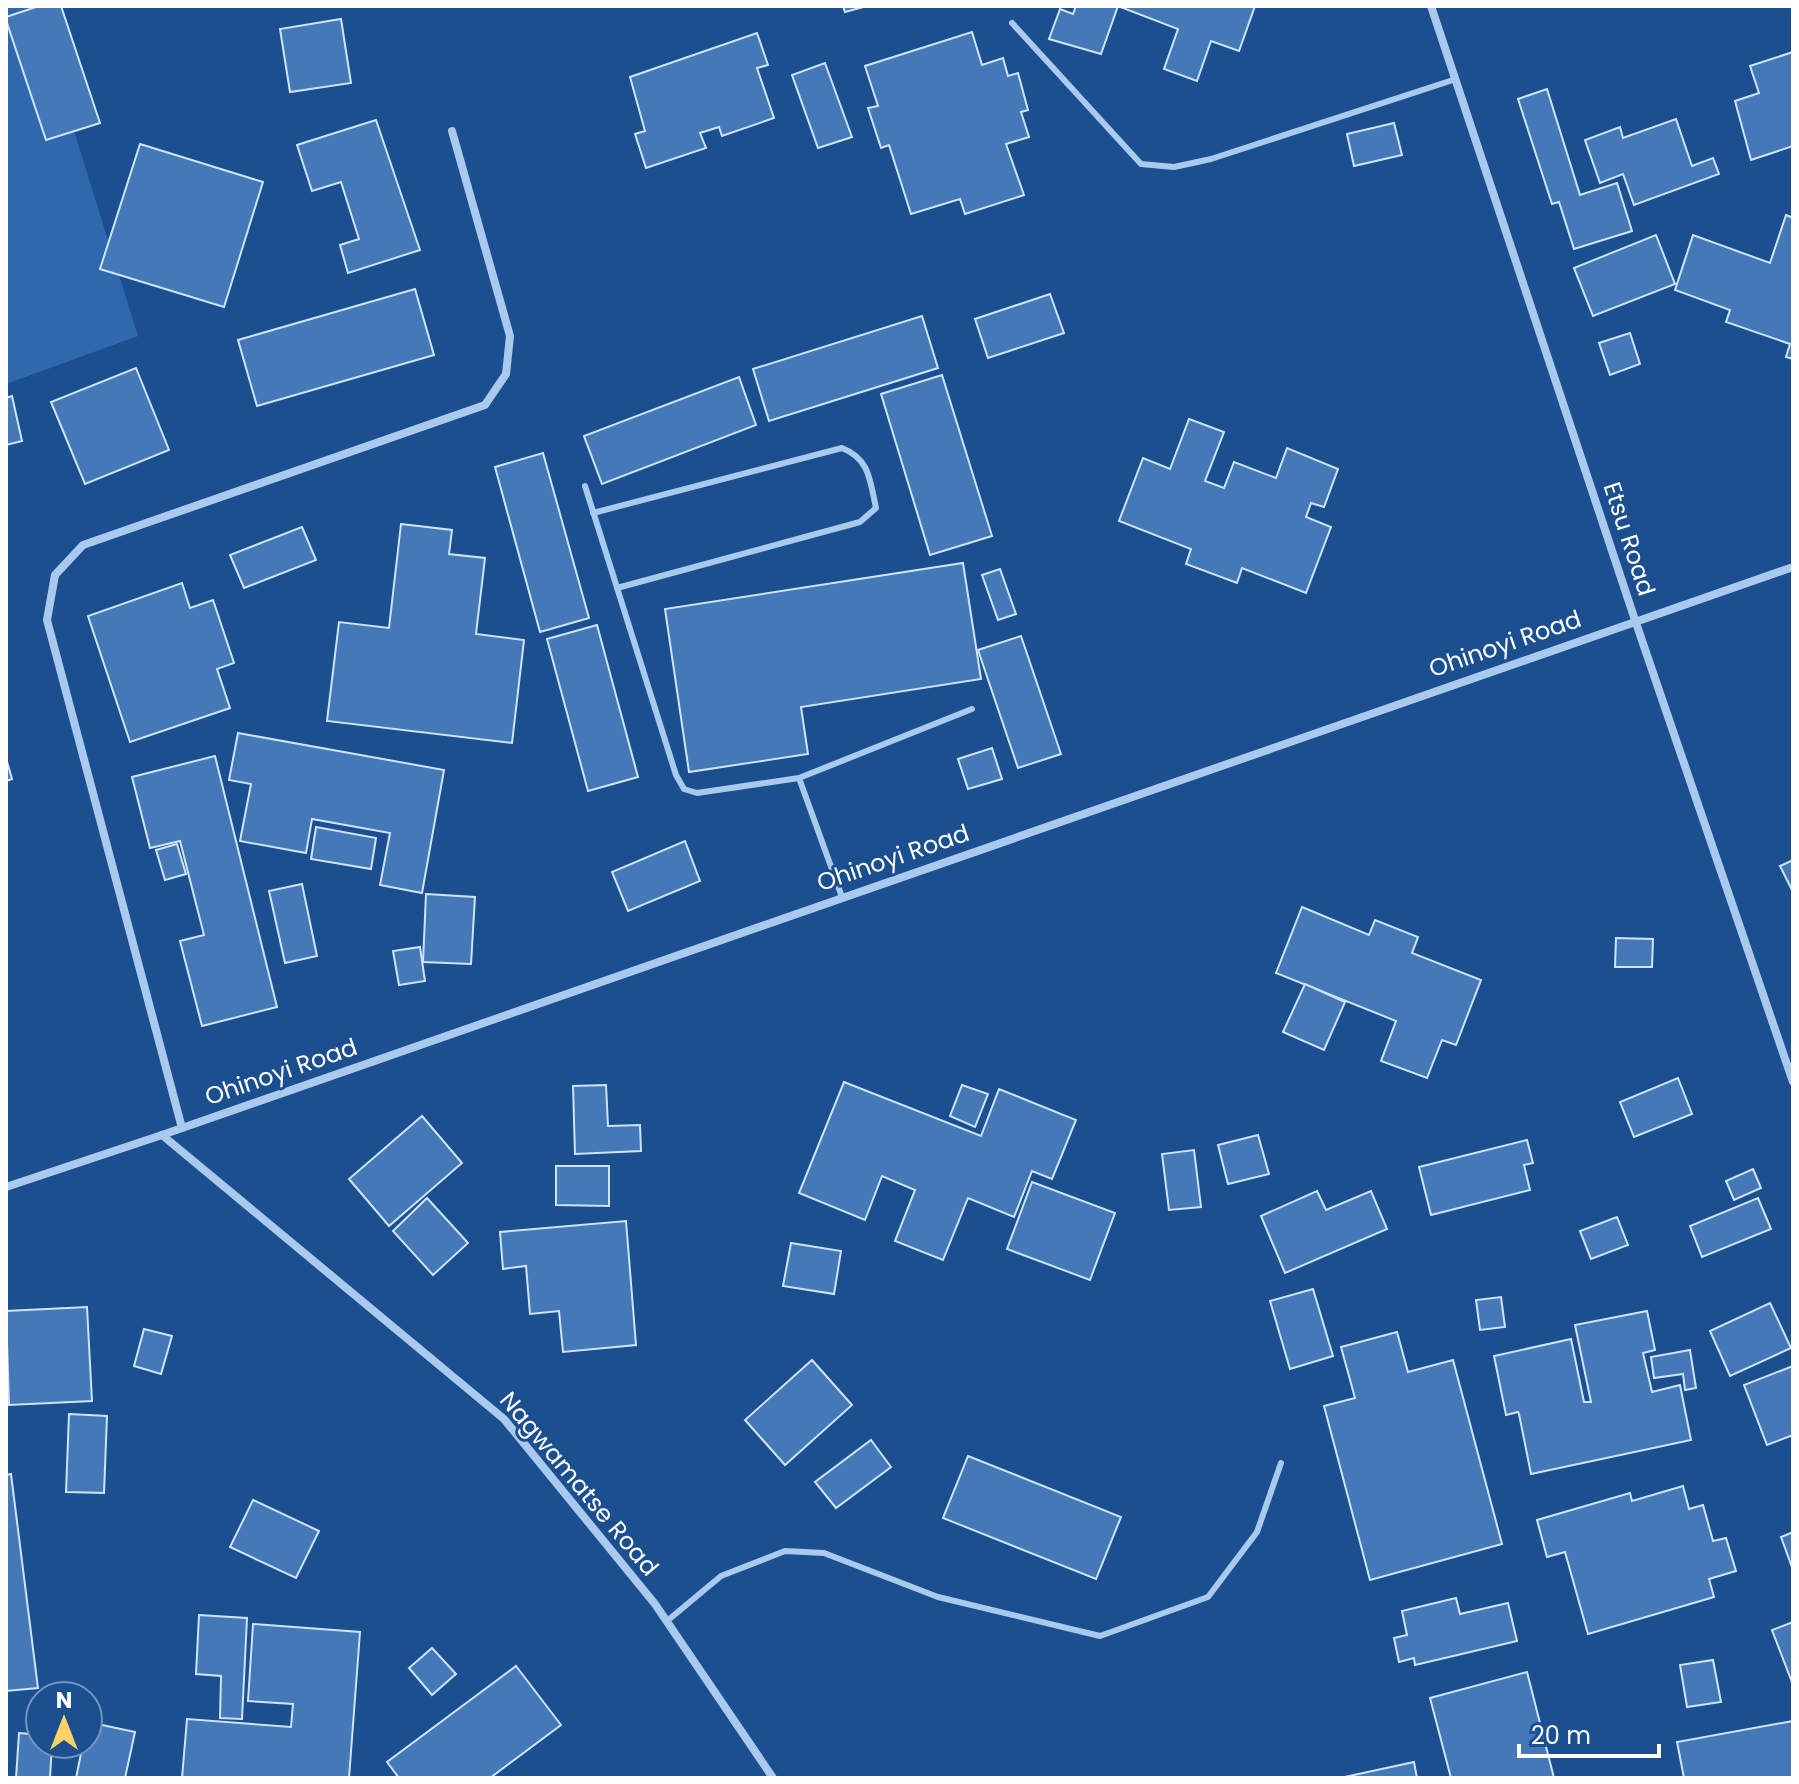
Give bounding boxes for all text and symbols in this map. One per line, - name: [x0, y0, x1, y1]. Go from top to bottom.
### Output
- street label: Etsu Road: [1596, 478, 1663, 600]
- street label: Ohinoyi Road: [1424, 602, 1585, 685]
- street label: Ohinoyi Road: [812, 816, 973, 899]
- street label: Ohinoyi Road: [200, 1030, 361, 1113]
- street label: Nagwamatse Road: [492, 1385, 666, 1583]
- north arrow: [24, 1680, 104, 1760]
- text: N: [56, 1685, 72, 1716]
- scale bar: [1519, 1708, 1659, 1758]
- text: 20 m: [1531, 1719, 1591, 1752]

